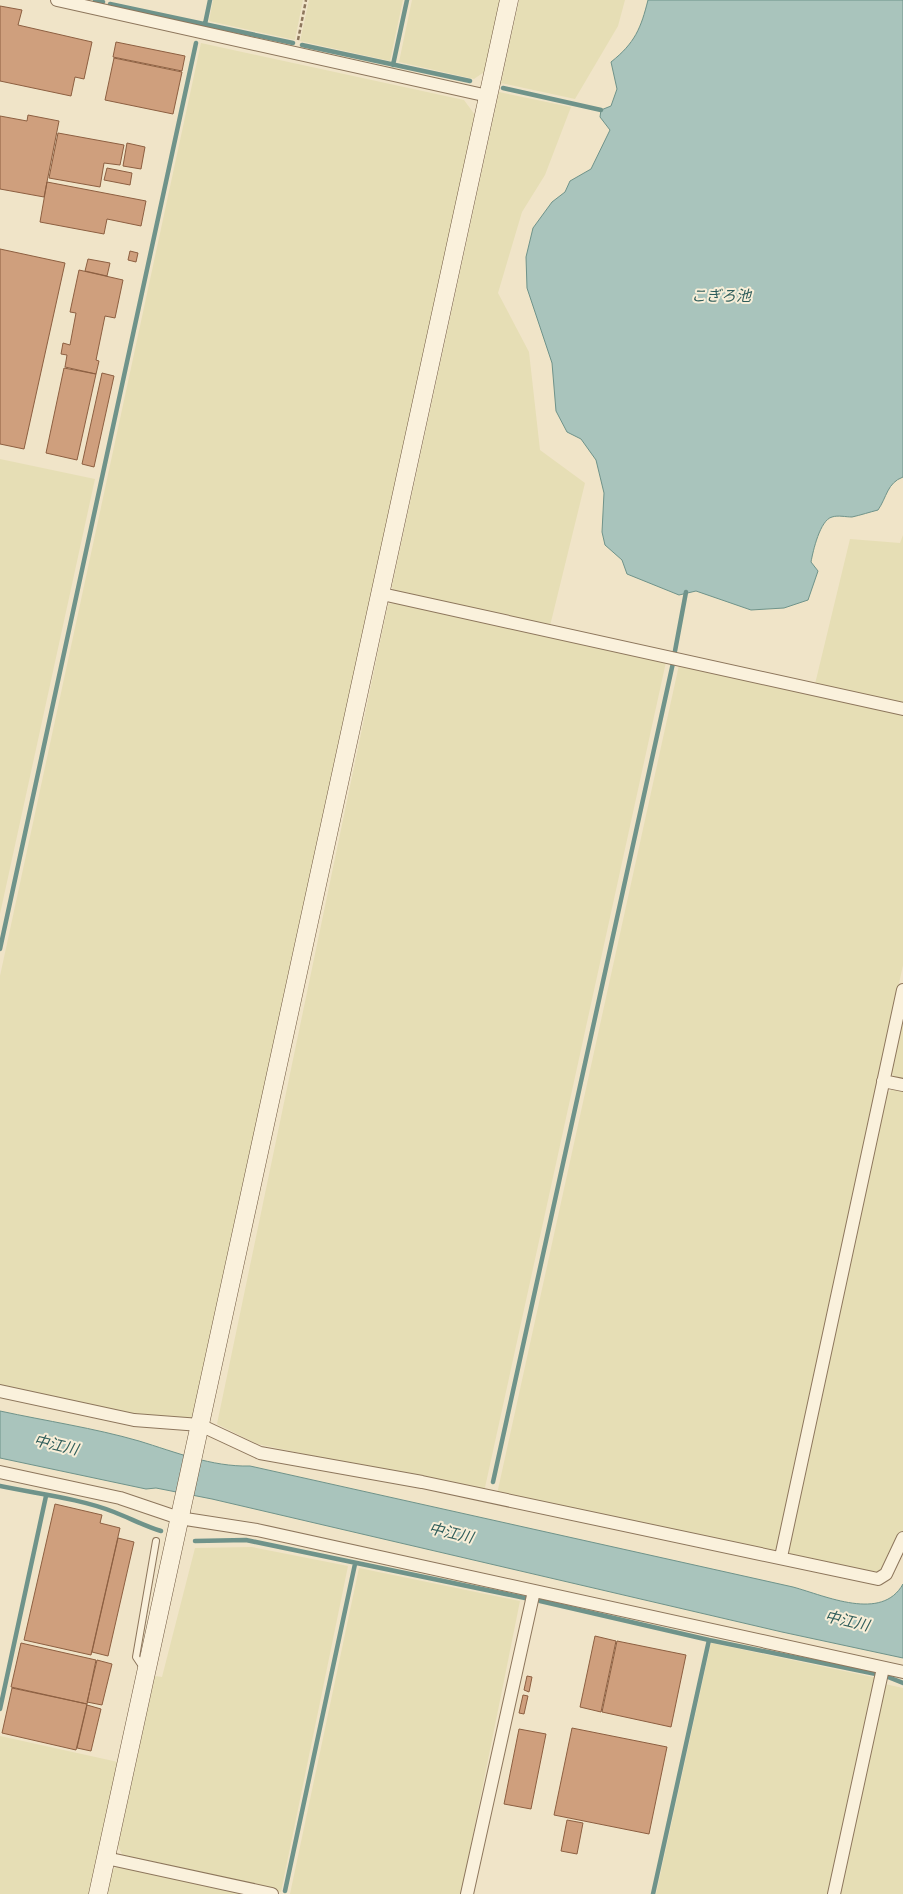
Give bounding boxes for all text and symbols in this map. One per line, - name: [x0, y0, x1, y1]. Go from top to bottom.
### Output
- water label: こぎろ池: [691, 286, 753, 305]
- water label: 中江川: [32, 1430, 82, 1459]
- water label: 中江川: [427, 1518, 477, 1547]
- water label: 中江川: [823, 1606, 873, 1635]

